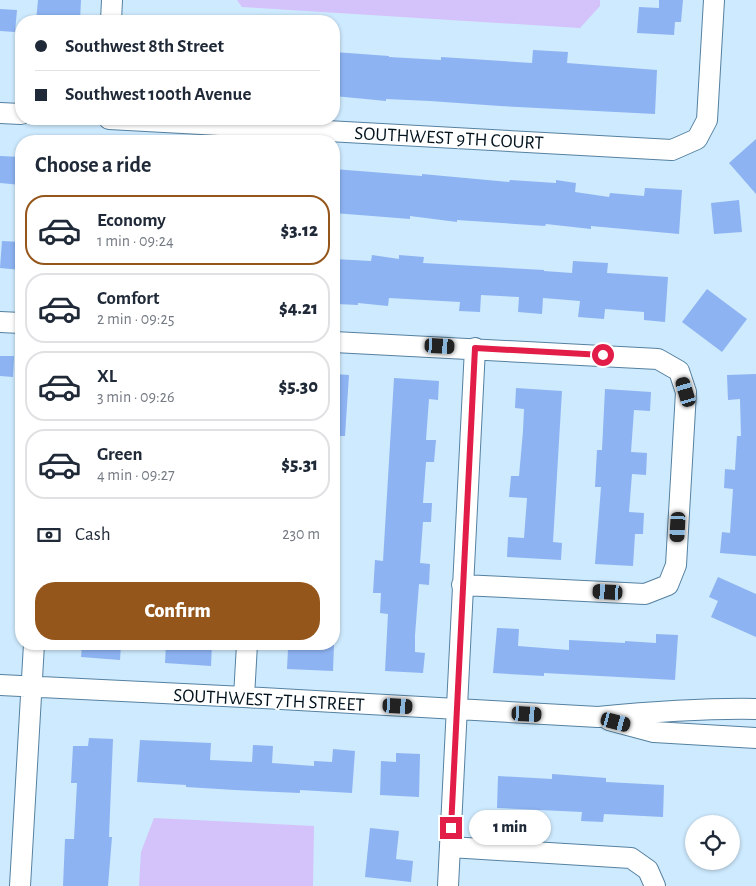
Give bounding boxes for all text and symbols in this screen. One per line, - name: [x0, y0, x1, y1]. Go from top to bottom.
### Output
- text: Southwest 8th Street: [65, 37, 224, 56]
- text: Southwest 100th Avenue: [65, 85, 251, 104]
- street label: SOUTHWEST 9TH COURT: [354, 124, 544, 153]
- text: Choose a ride: [35, 154, 151, 176]
- icon: car: [37, 208, 82, 253]
- text: Economy: [97, 211, 166, 230]
- text: $3.12: [281, 221, 318, 240]
- text: 1 min · 09:24: [97, 233, 174, 249]
- icon: car: [37, 286, 82, 331]
- text: Comfort: [97, 289, 159, 308]
- text: $4.21: [279, 299, 318, 318]
- text: 2 min · 09:25: [97, 311, 174, 327]
- car: [424, 338, 455, 354]
- route start: [592, 344, 614, 366]
- icon: car: [37, 364, 82, 409]
- text: XL: [97, 367, 117, 386]
- car: [674, 375, 697, 409]
- text: $5.30: [278, 377, 318, 396]
- text: 3 min · 09:26: [97, 389, 175, 405]
- icon: car: [37, 442, 82, 487]
- text: Green: [97, 445, 143, 464]
- text: $5.31: [281, 455, 318, 474]
- text: 4 min · 09:27: [97, 467, 175, 483]
- car: [669, 512, 686, 542]
- icon: cash: [35, 521, 63, 549]
- text: Cash: [75, 525, 111, 544]
- text: 230 m: [282, 526, 320, 542]
- button: Confirm: [35, 582, 320, 640]
- car: [592, 584, 623, 600]
- street label: SOUTHWEST 7TH STREET: [173, 686, 365, 715]
- car: [382, 698, 413, 714]
- car: [511, 706, 542, 722]
- car: [599, 711, 632, 733]
- callout: 1 min: [468, 810, 551, 846]
- map controls: [685, 815, 740, 870]
- button: locate: [685, 815, 740, 870]
- route end: [440, 817, 462, 839]
- text: 1 min: [493, 819, 527, 835]

